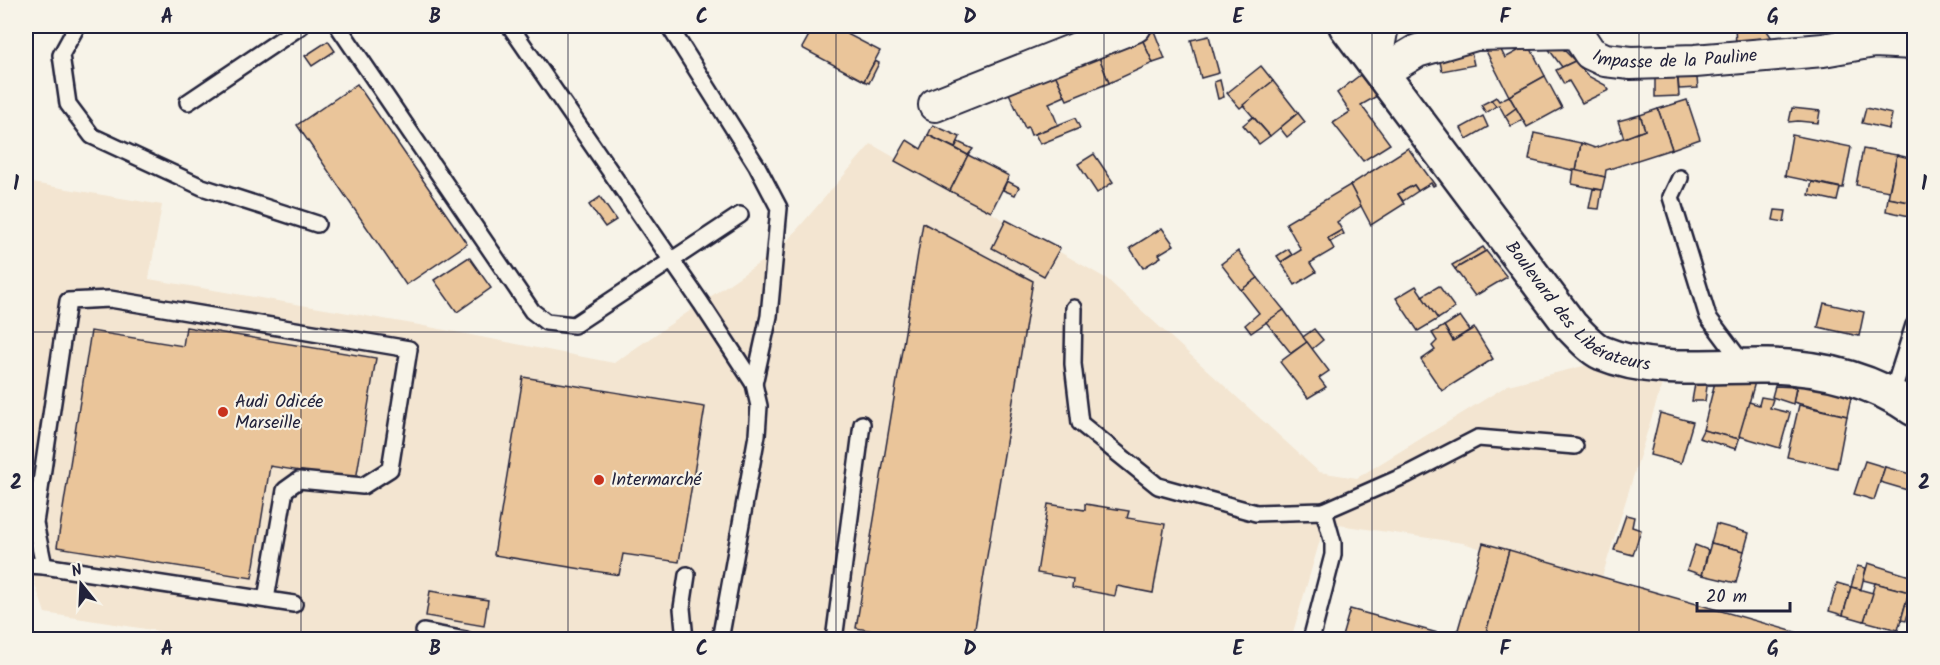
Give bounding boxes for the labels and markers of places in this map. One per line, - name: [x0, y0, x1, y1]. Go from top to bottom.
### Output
- place label: Audi Odicée Marseille: [235, 388, 323, 438]
- marker: Audi Odicée Marseille: [216, 405, 230, 419]
- place label: Intermarché: [611, 466, 703, 495]
- marker: Intermarché: [592, 473, 606, 487]

